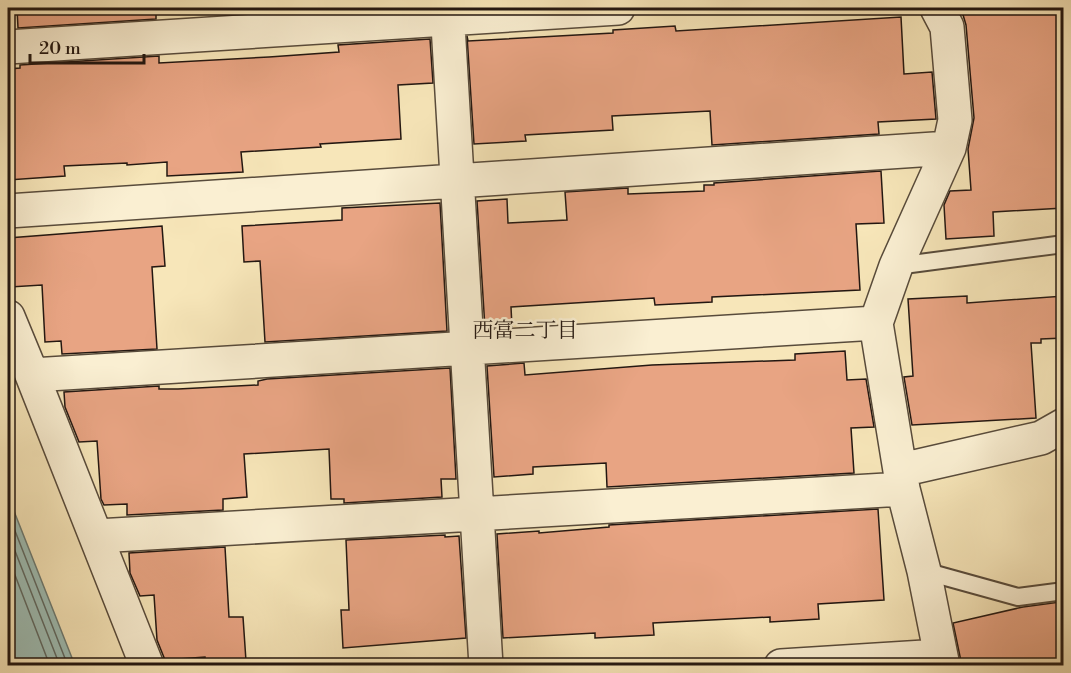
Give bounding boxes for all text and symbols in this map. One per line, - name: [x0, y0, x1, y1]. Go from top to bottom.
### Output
- scale bar: [30, 27, 144, 65]
- text: 20 m: [39, 37, 81, 60]
- district label: 西富二丁目: [473, 318, 578, 344]

